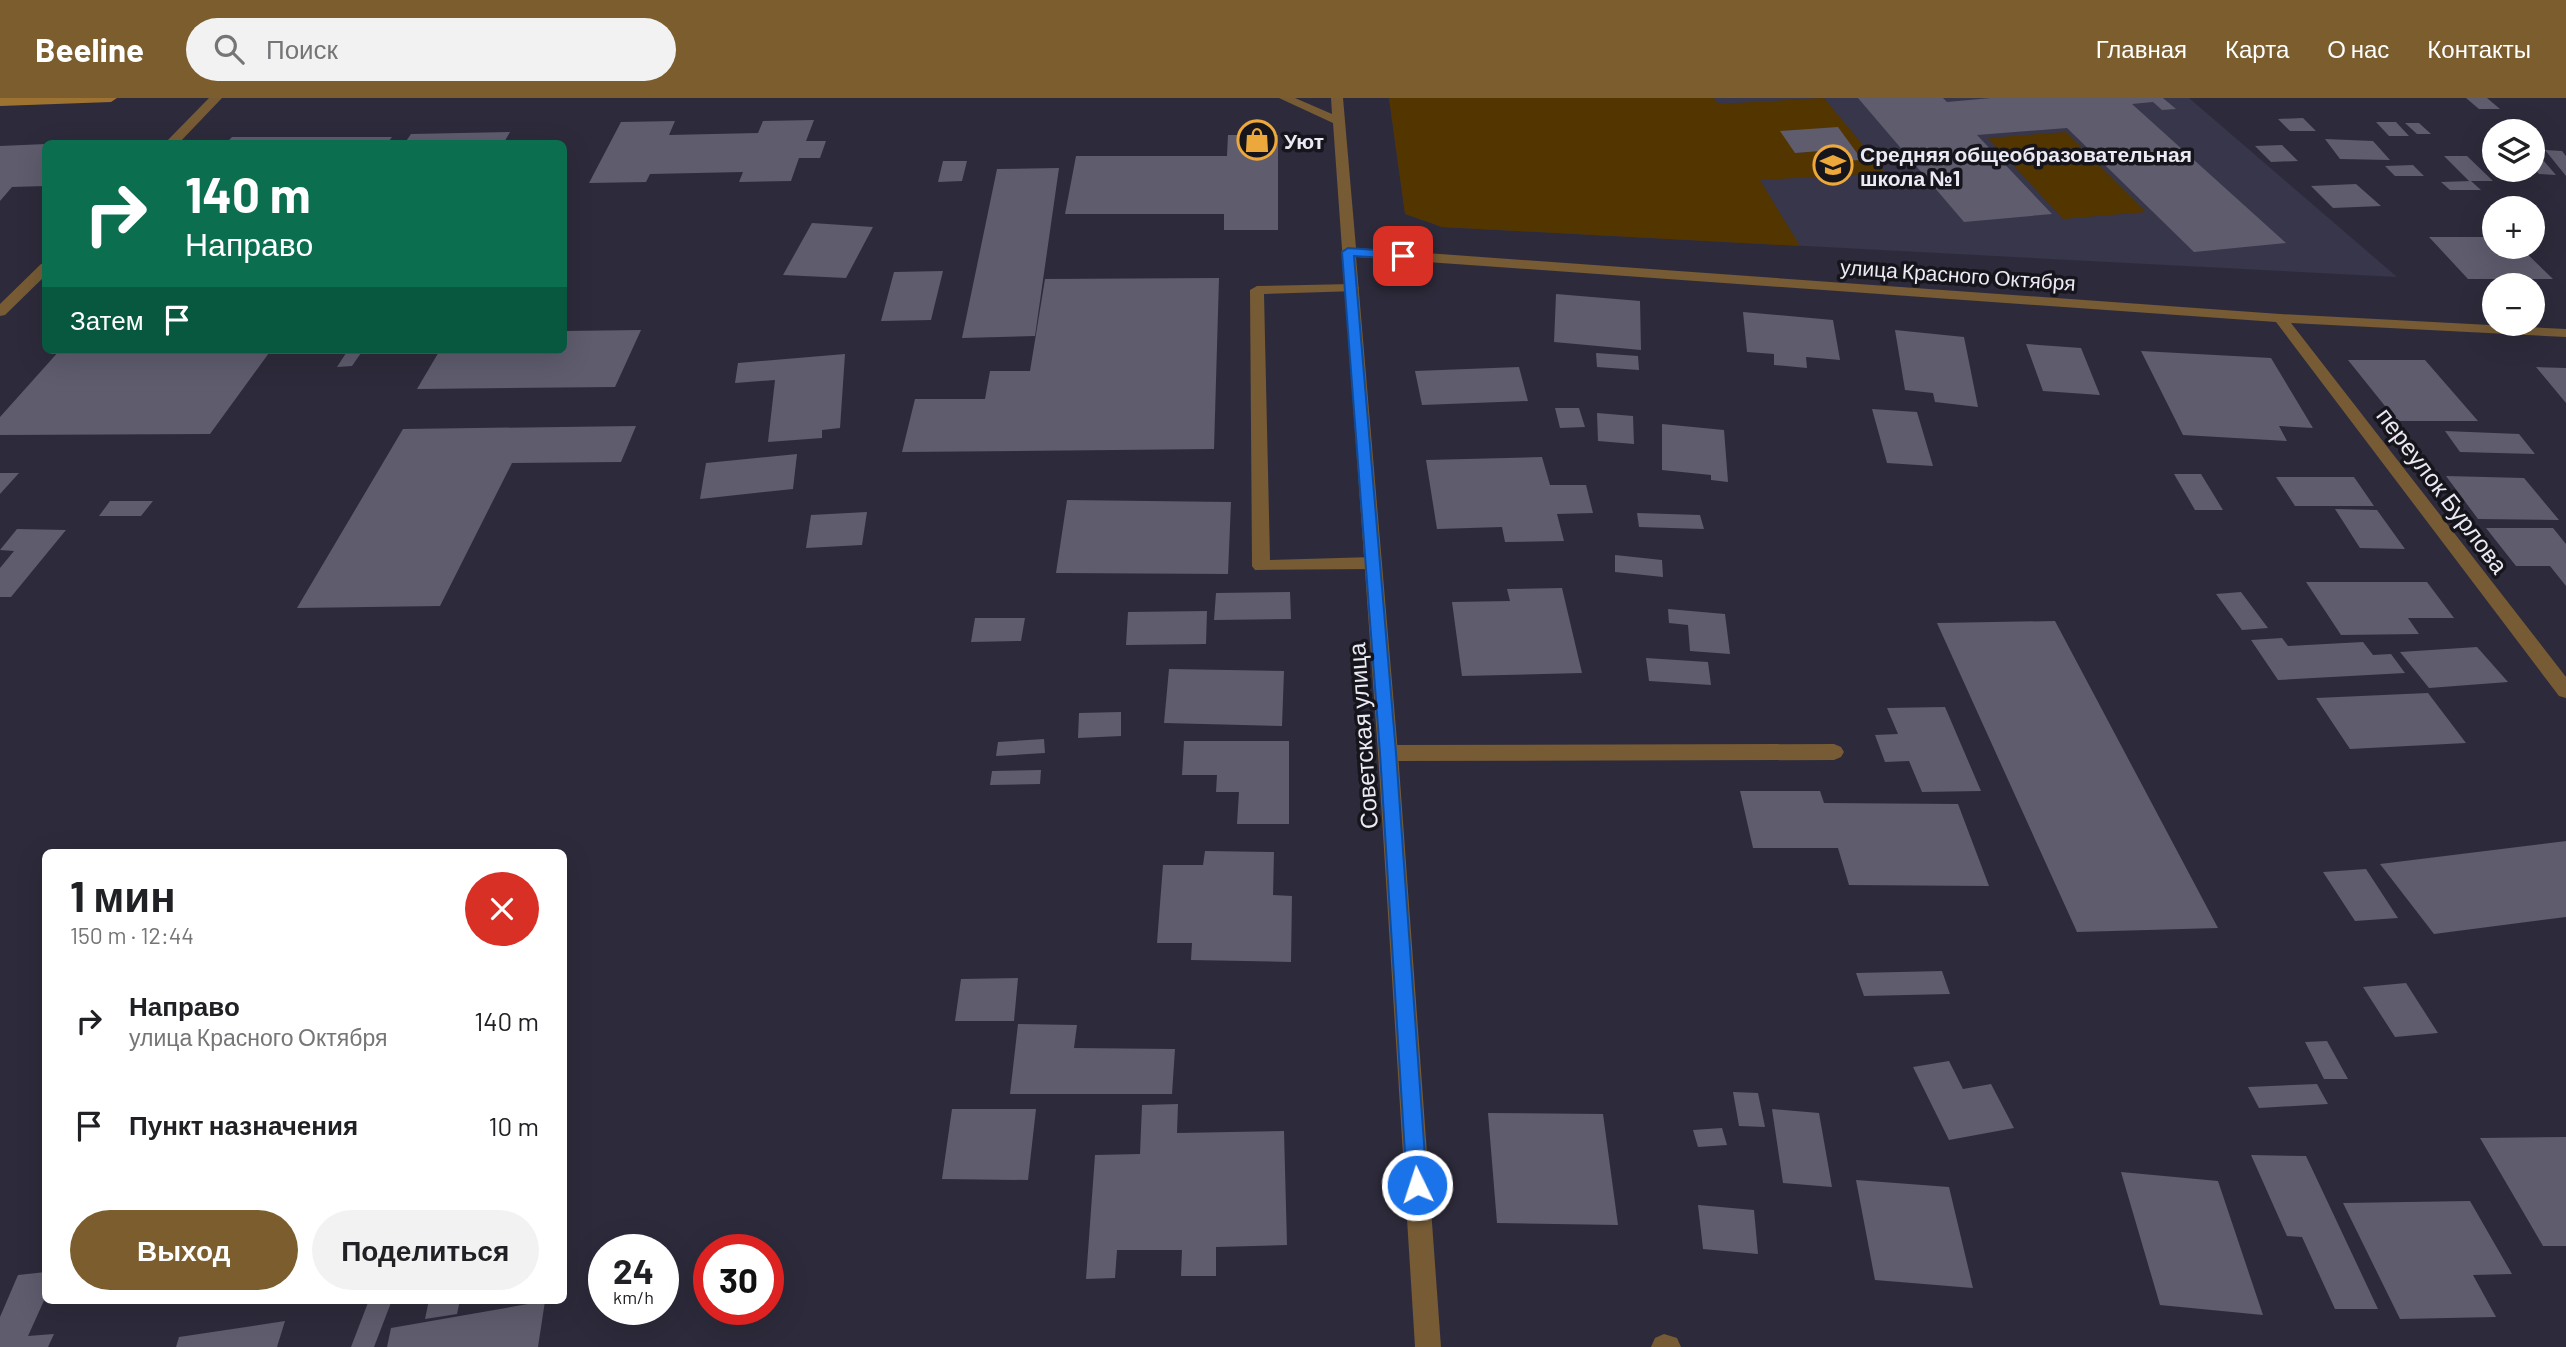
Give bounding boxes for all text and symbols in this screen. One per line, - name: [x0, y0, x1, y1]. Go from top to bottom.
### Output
- search box: [186, 18, 676, 81]
- text: Beeline: [35, 29, 144, 69]
- icon: search: [210, 30, 248, 68]
- text: Поиск: [266, 33, 338, 64]
- text: Главная: [2096, 34, 2187, 63]
- text: Карта: [2225, 34, 2289, 63]
- text: О нас: [2327, 34, 2389, 63]
- text: Контакты: [2427, 34, 2531, 63]
- shop icon: Уют: [1236, 119, 1278, 161]
- map controls: [2482, 119, 2545, 336]
- button: layers: [2482, 119, 2545, 182]
- place label: Уют: [1284, 128, 1324, 153]
- place label: Средняя общеобразовательная школа №1: [1860, 141, 2192, 190]
- school or university icon: Средняя общеобразовательная школа №1: [1812, 144, 1854, 186]
- text: 140 m: [185, 164, 311, 223]
- icon: right: [70, 168, 161, 259]
- button: +: [2482, 196, 2545, 259]
- text: Направо: [185, 224, 313, 262]
- pin: [1373, 226, 1433, 286]
- icon: arrive: [1384, 237, 1422, 275]
- street label: улица Красного Октября: [1839, 253, 2077, 295]
- button: −: [2482, 273, 2545, 336]
- icon: arrive: [158, 301, 196, 339]
- text: Затем: [70, 304, 144, 335]
- street label: переулок Бурлова: [2371, 401, 2515, 579]
- street label: Советская улица: [1341, 641, 1383, 830]
- text: 1 мин: [70, 870, 176, 920]
- button: close: [465, 872, 539, 946]
- text: 150 m · 12:44: [70, 921, 194, 949]
- text: Направо: [129, 990, 240, 1021]
- icon: right: [70, 1002, 108, 1040]
- text: 140 m: [474, 1005, 539, 1036]
- text: улица Красного Октября: [129, 1023, 387, 1051]
- icon: arrive: [70, 1107, 108, 1145]
- text: Пункт назначения: [129, 1109, 358, 1140]
- text: 10 m: [489, 1110, 539, 1141]
- position arrow: [1380, 1148, 1454, 1222]
- button: Выход: [70, 1210, 298, 1290]
- button: Поделиться: [312, 1210, 539, 1290]
- speed limit sign: 30: [693, 1234, 784, 1325]
- text: 24: [613, 1249, 654, 1291]
- text: km/h: [613, 1286, 654, 1308]

